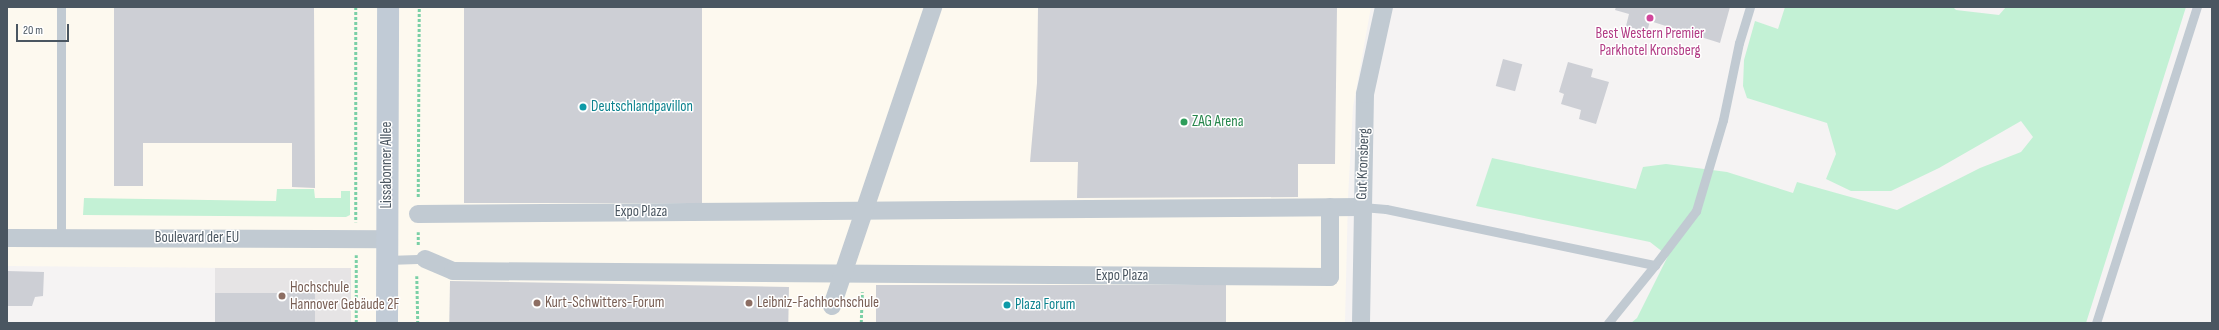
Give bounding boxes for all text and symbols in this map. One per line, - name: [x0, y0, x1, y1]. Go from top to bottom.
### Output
- marker: Best Western Premier Parkhotel Kronsberg: [1645, 13, 1655, 23]
- scale bar: [18, 16, 71, 42]
- text: 20 m: [23, 23, 43, 38]
- place label: Best Western Premier Parkhotel Kronsberg: [1596, 24, 1704, 59]
- place label: Deutschlandpavillon: [591, 98, 693, 116]
- marker: Deutschlandpavillon: [578, 102, 588, 112]
- place label: ZAG Arena: [1192, 113, 1243, 131]
- marker: ZAG Arena: [1179, 117, 1189, 127]
- street label: Lissabonner Allee: [378, 122, 396, 208]
- street label: Gut Kronsberg: [1353, 128, 1373, 200]
- street label: Expo Plaza: [615, 203, 667, 221]
- street label: Boulevard der EU: [155, 229, 239, 247]
- street label: Expo Plaza: [1096, 267, 1148, 285]
- place label: Hochschule Hannover Gebäude 2F: [290, 278, 399, 313]
- marker: Hochschule Hannover Gebäude 2F: [277, 291, 287, 301]
- place label: Kurt-Schwitters-Forum: [545, 294, 664, 312]
- place label: Leibniz-Fachhochschule: [757, 294, 879, 312]
- place label: Plaza Forum: [1015, 296, 1075, 314]
- marker: Kurt-Schwitters-Forum: [532, 298, 542, 308]
- marker: Leibniz-Fachhochschule: [744, 298, 754, 308]
- marker: Plaza Forum: [1002, 300, 1012, 310]

